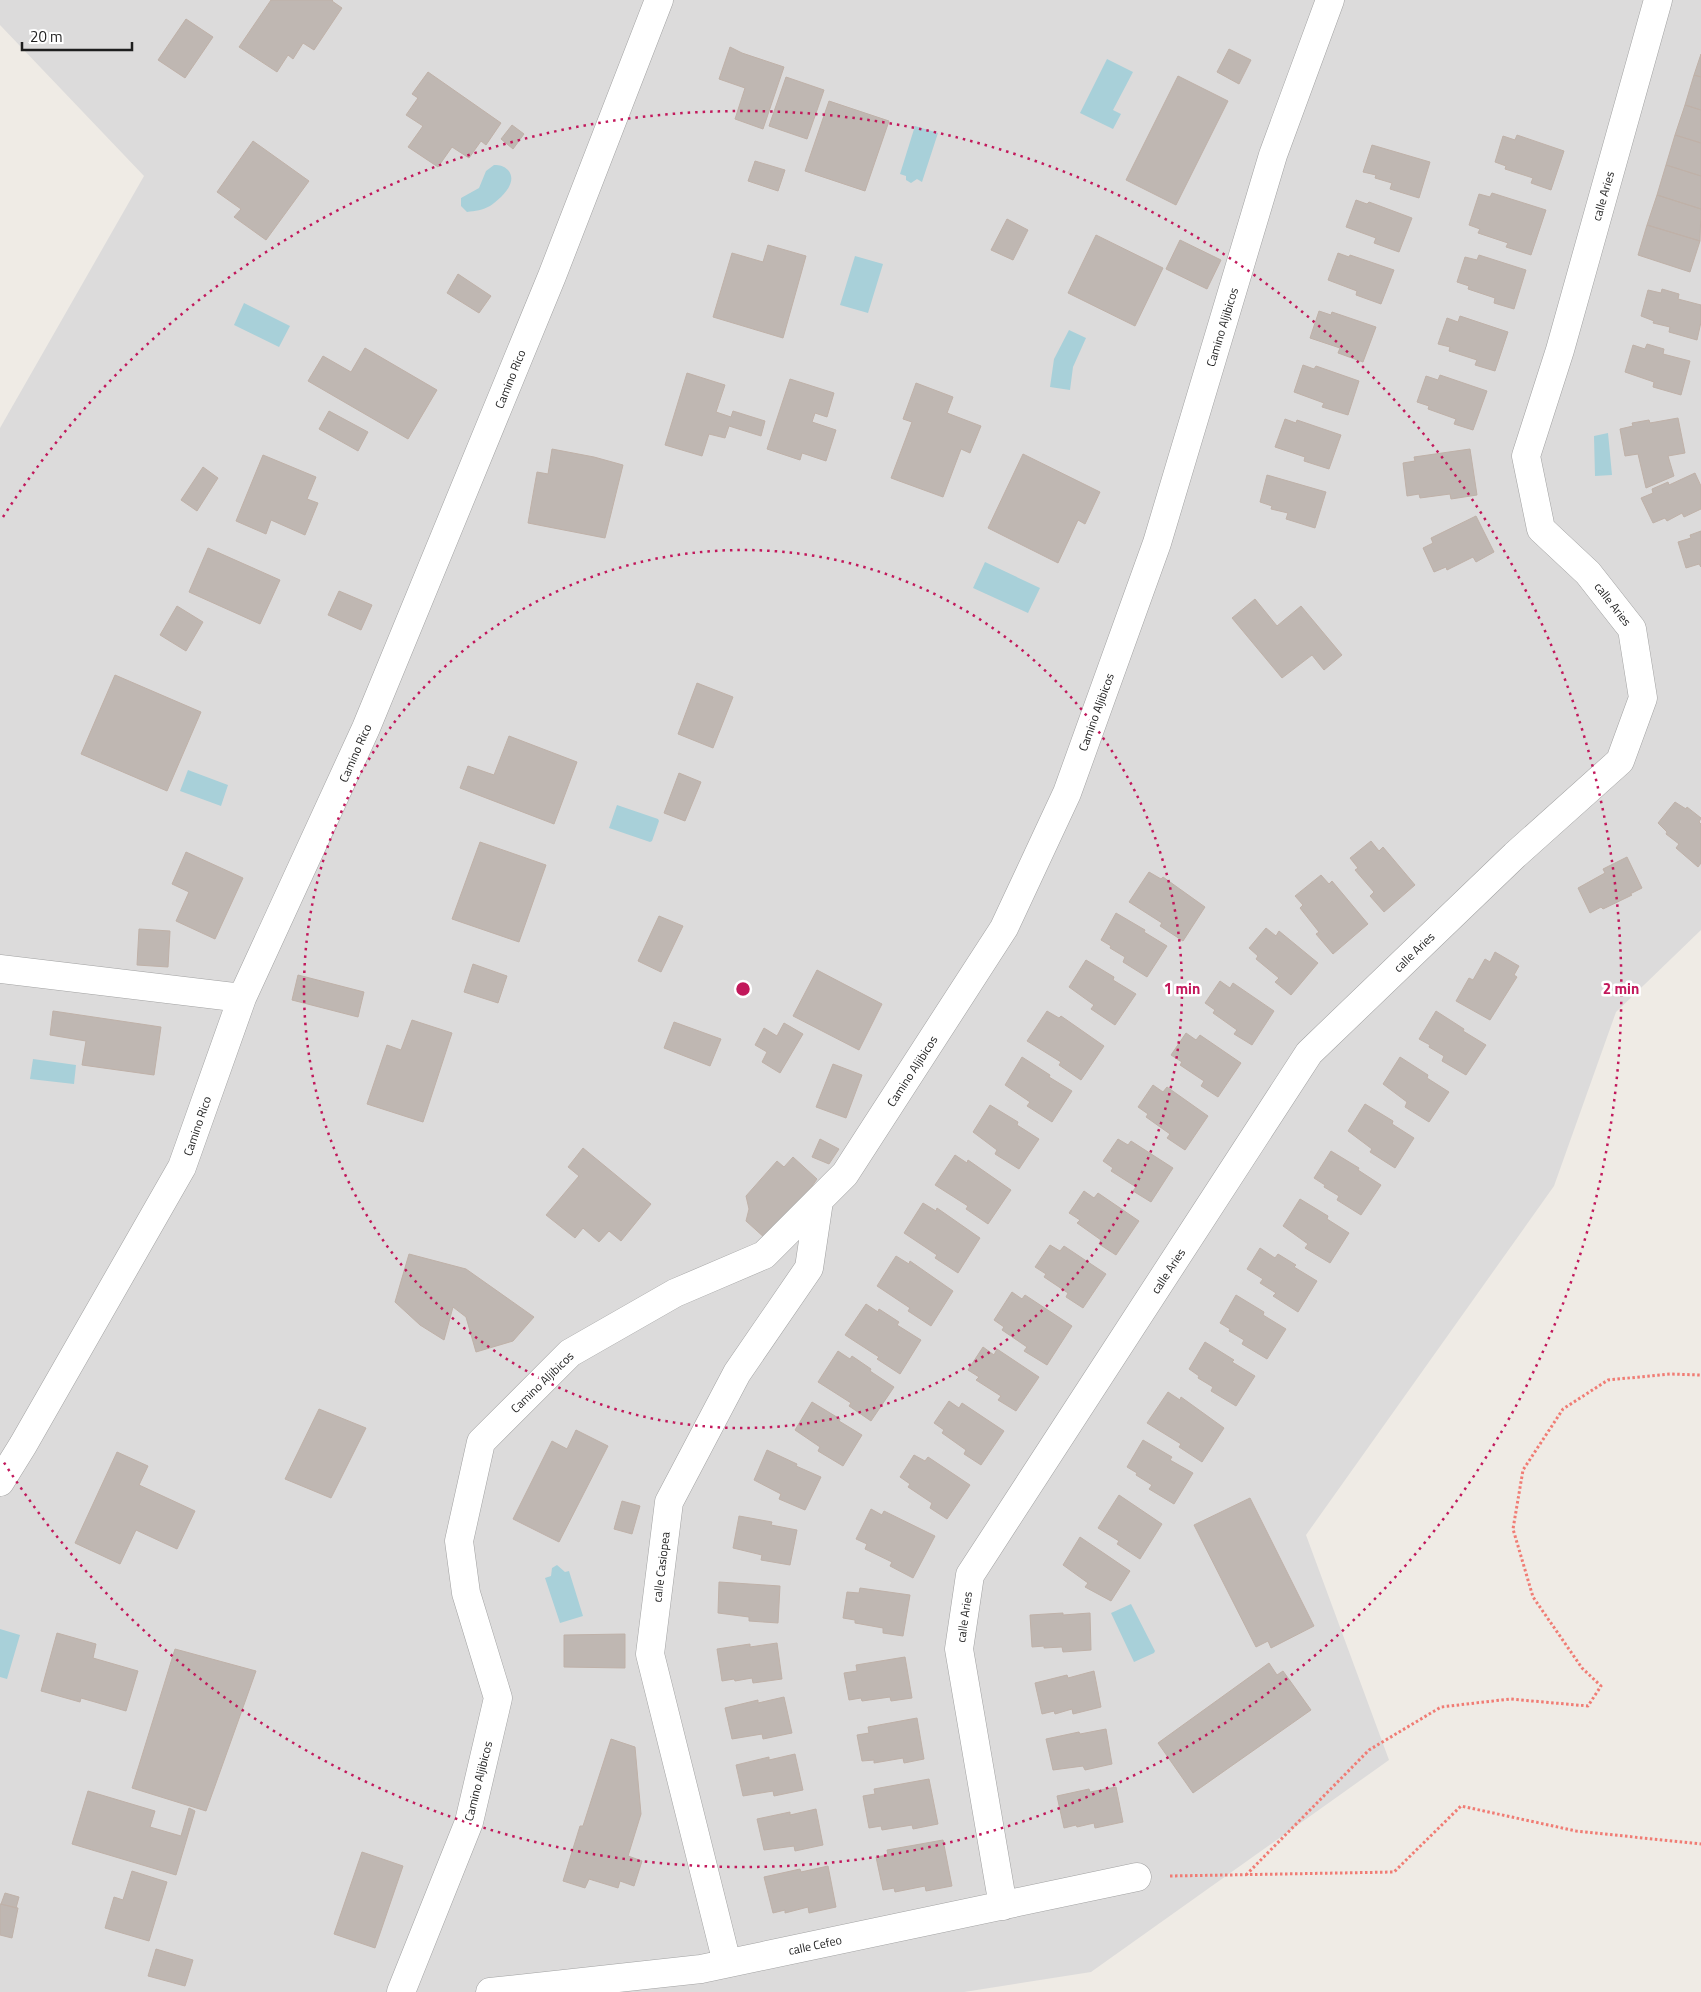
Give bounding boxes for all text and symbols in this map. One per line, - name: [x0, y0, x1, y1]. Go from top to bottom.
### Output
- scale bar: [22, 20, 132, 52]
- text: 20 m: [30, 25, 63, 48]
- street label: calle Aries: [1587, 168, 1619, 223]
- street label: Camino Aljibicos: [1201, 285, 1243, 369]
- street label: Camino Rico: [490, 347, 530, 411]
- street label: calle Aries: [1590, 578, 1636, 630]
- street label: Camino Aljibicos: [1073, 670, 1119, 754]
- street label: Camino Rico: [334, 721, 376, 785]
- street label: calle Aries: [1389, 927, 1439, 977]
- text: 1 min: [1164, 977, 1200, 1000]
- text: 2 min: [1603, 977, 1639, 1000]
- centre of rings: [734, 980, 752, 998]
- street label: Camino Aljibicos: [882, 1031, 942, 1110]
- street label: Camino Rico: [178, 1094, 216, 1158]
- street label: calle Aries: [1146, 1244, 1190, 1298]
- street label: Camino Aljibicos: [506, 1346, 578, 1417]
- street label: calle Casiopea: [647, 1531, 675, 1603]
- street label: calle Aries: [951, 1590, 977, 1644]
- street label: Camino Aljibicos: [459, 1739, 497, 1823]
- street label: calle Cefeo: [787, 1930, 843, 1960]

